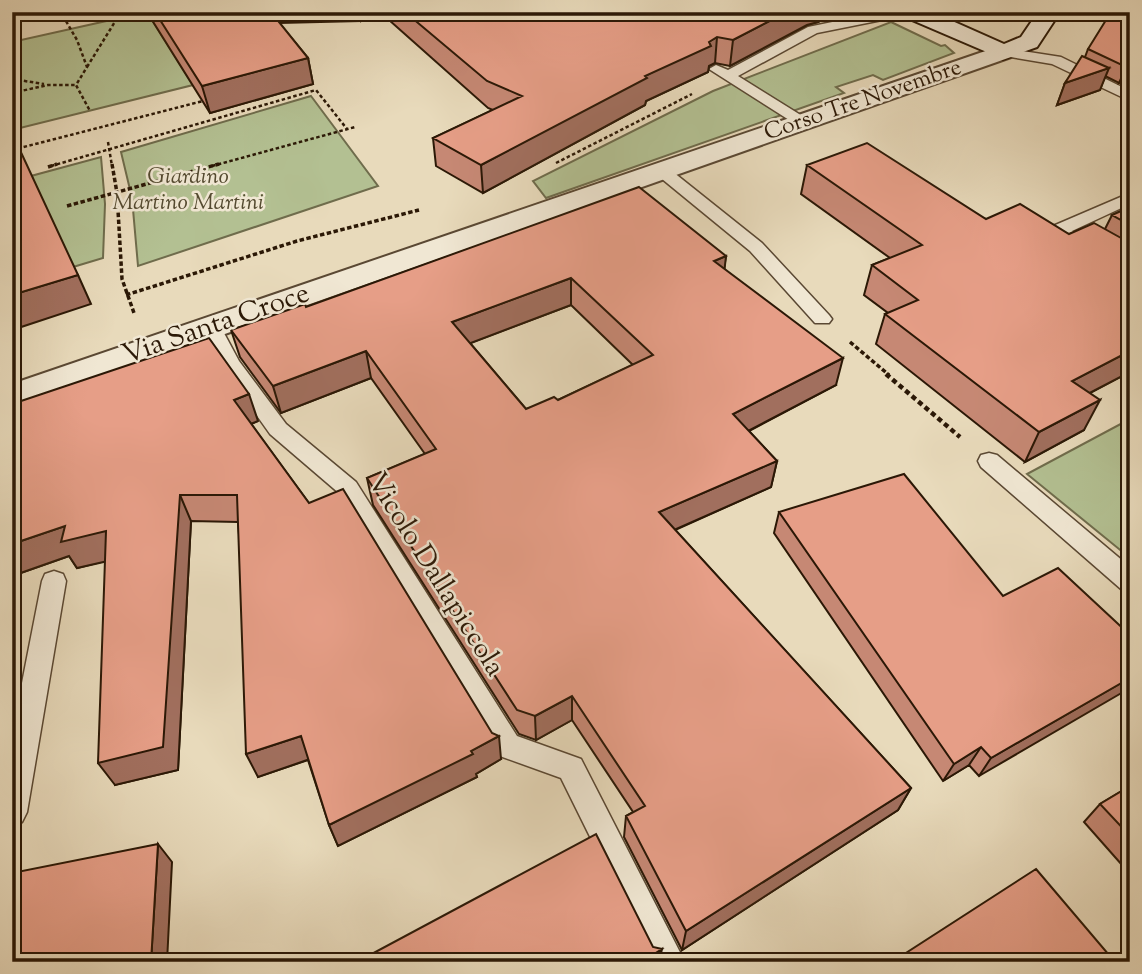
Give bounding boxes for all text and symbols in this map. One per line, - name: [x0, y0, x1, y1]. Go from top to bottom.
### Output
- street label: Corso Tre Novembre: [760, 52, 966, 150]
- park label: Giardino Martino Martini: [112, 161, 264, 220]
- street label: Via Santa Croce: [117, 274, 315, 376]
- street label: Vicolo Dallapiccola: [356, 465, 514, 685]

